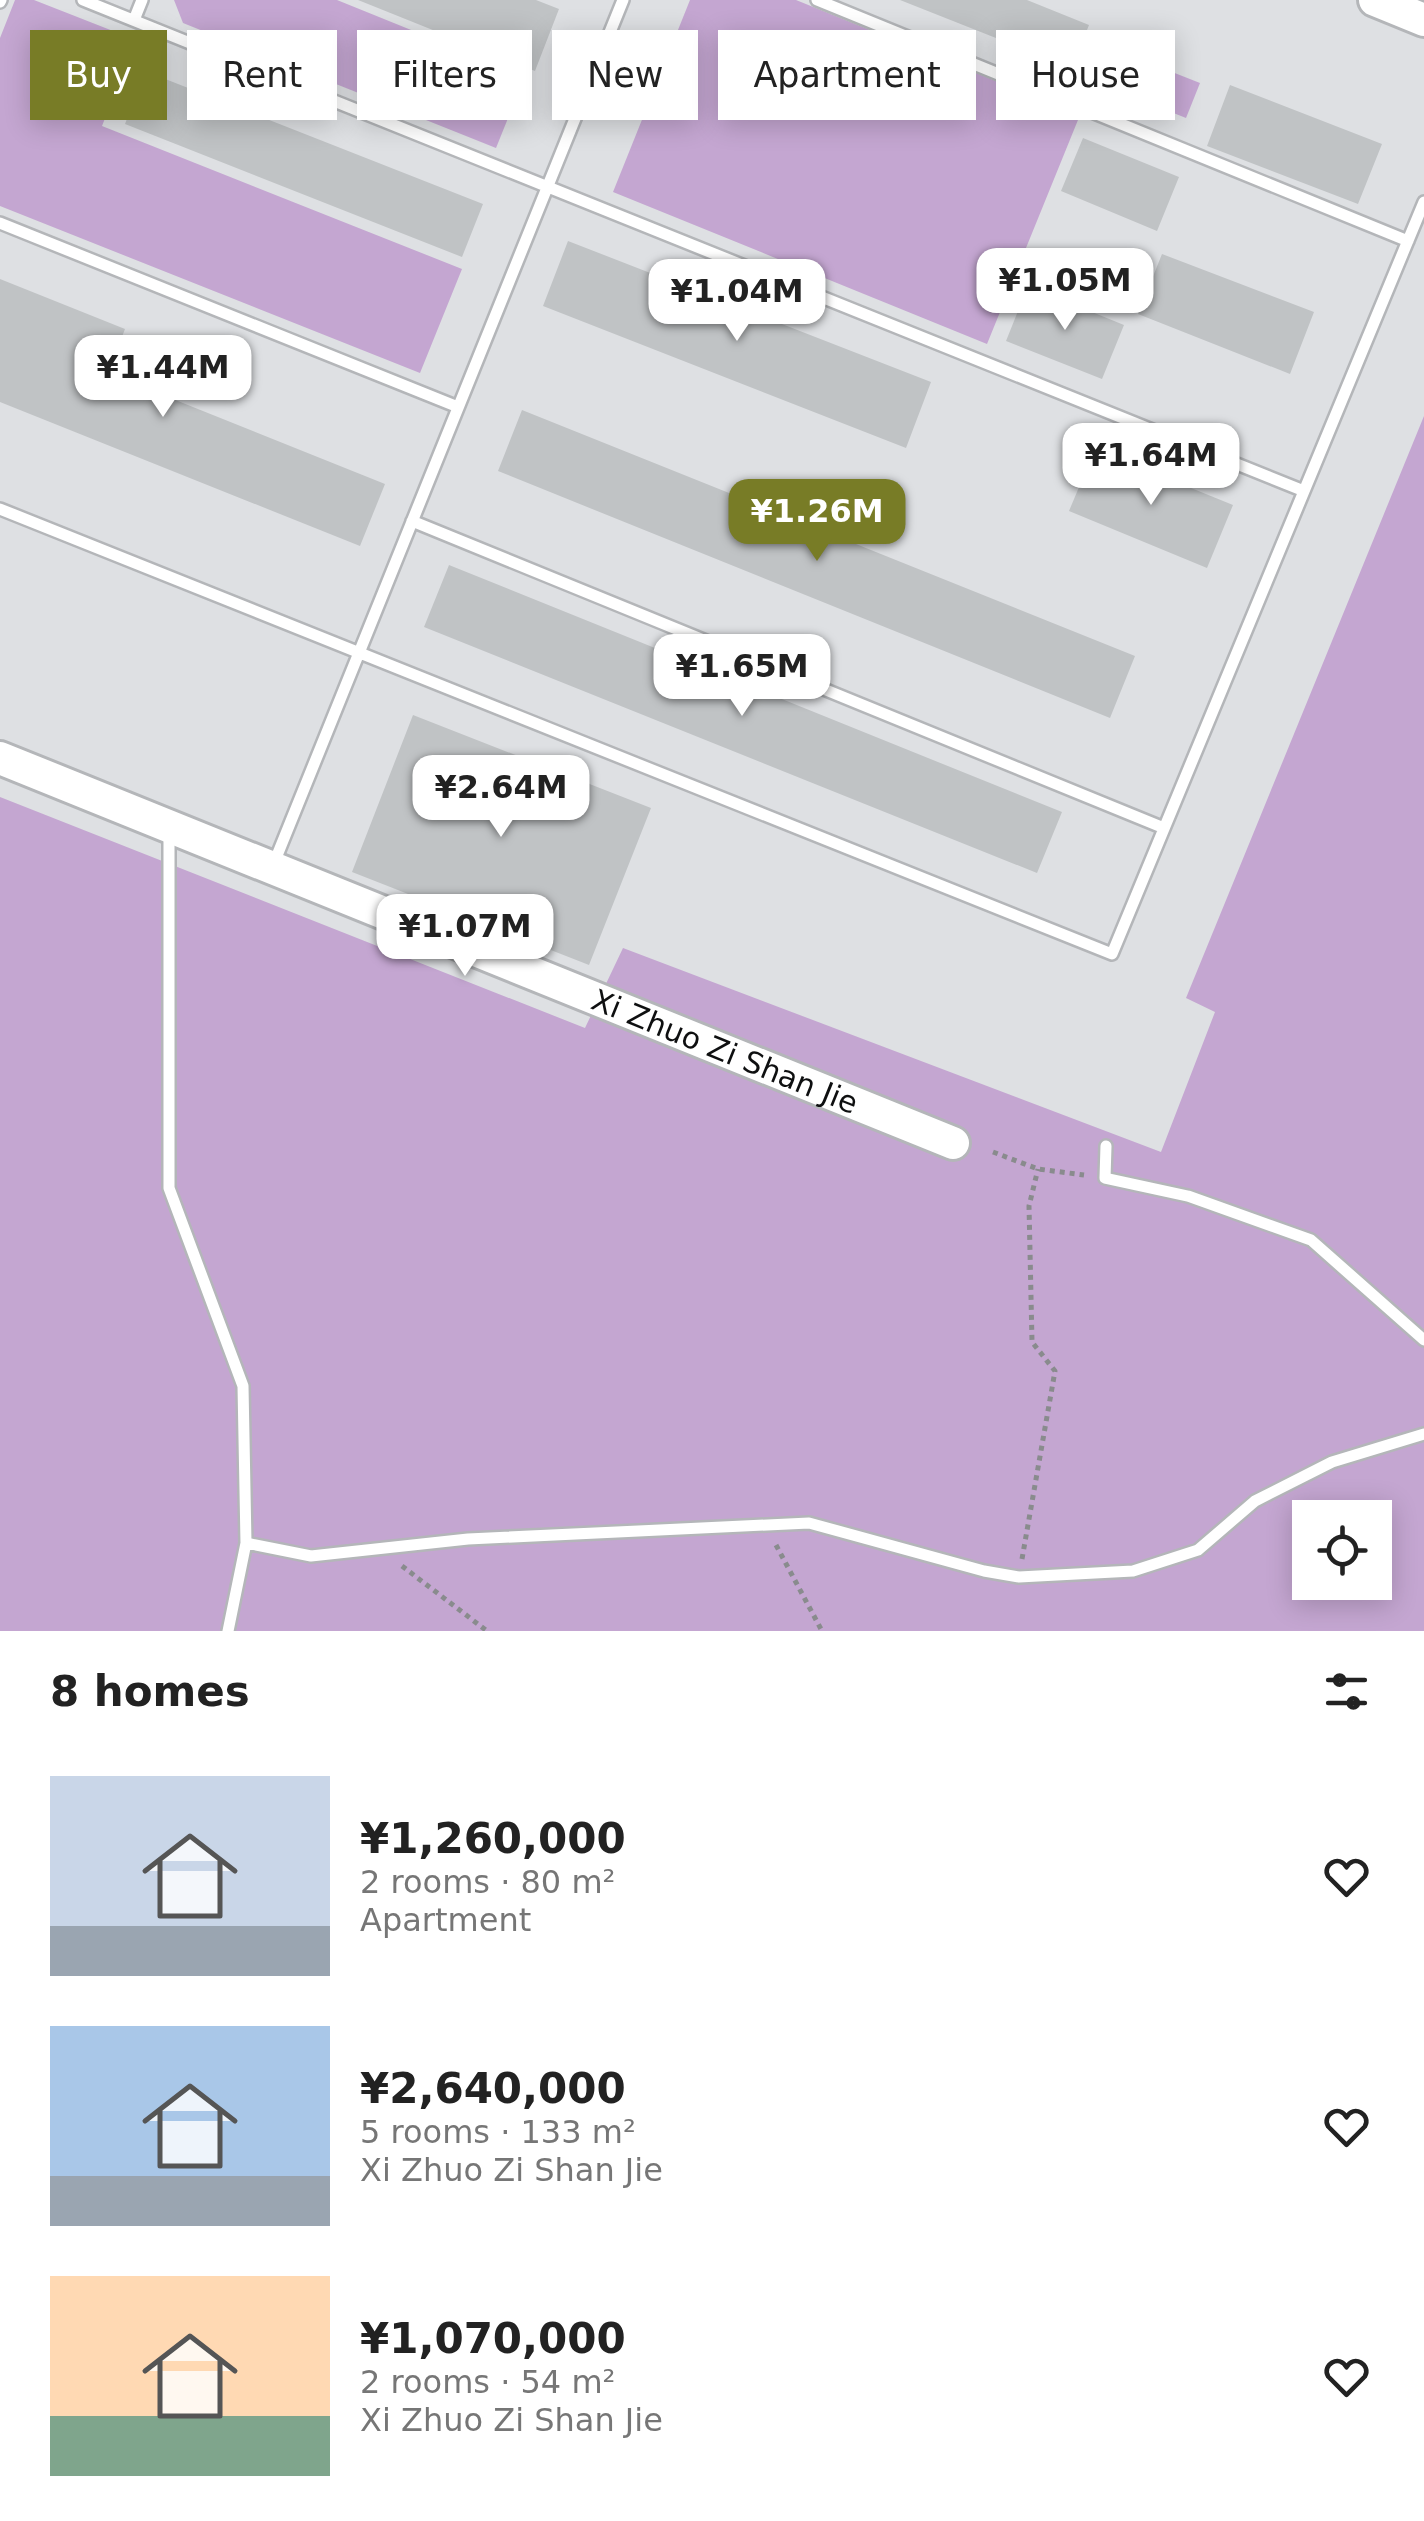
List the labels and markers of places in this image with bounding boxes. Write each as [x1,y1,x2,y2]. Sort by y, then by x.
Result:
pin: ¥1.05M [984,248,1146,333]
pin: ¥1.04M [656,259,818,344]
pin: ¥1.44M [82,335,244,420]
pin: ¥1.64M [1070,423,1232,508]
pin: ¥1.26M [736,479,898,564]
pin: ¥1.65M [661,634,823,719]
pin: ¥2.64M [420,755,582,840]
pin: ¥1.07M [384,894,546,979]

